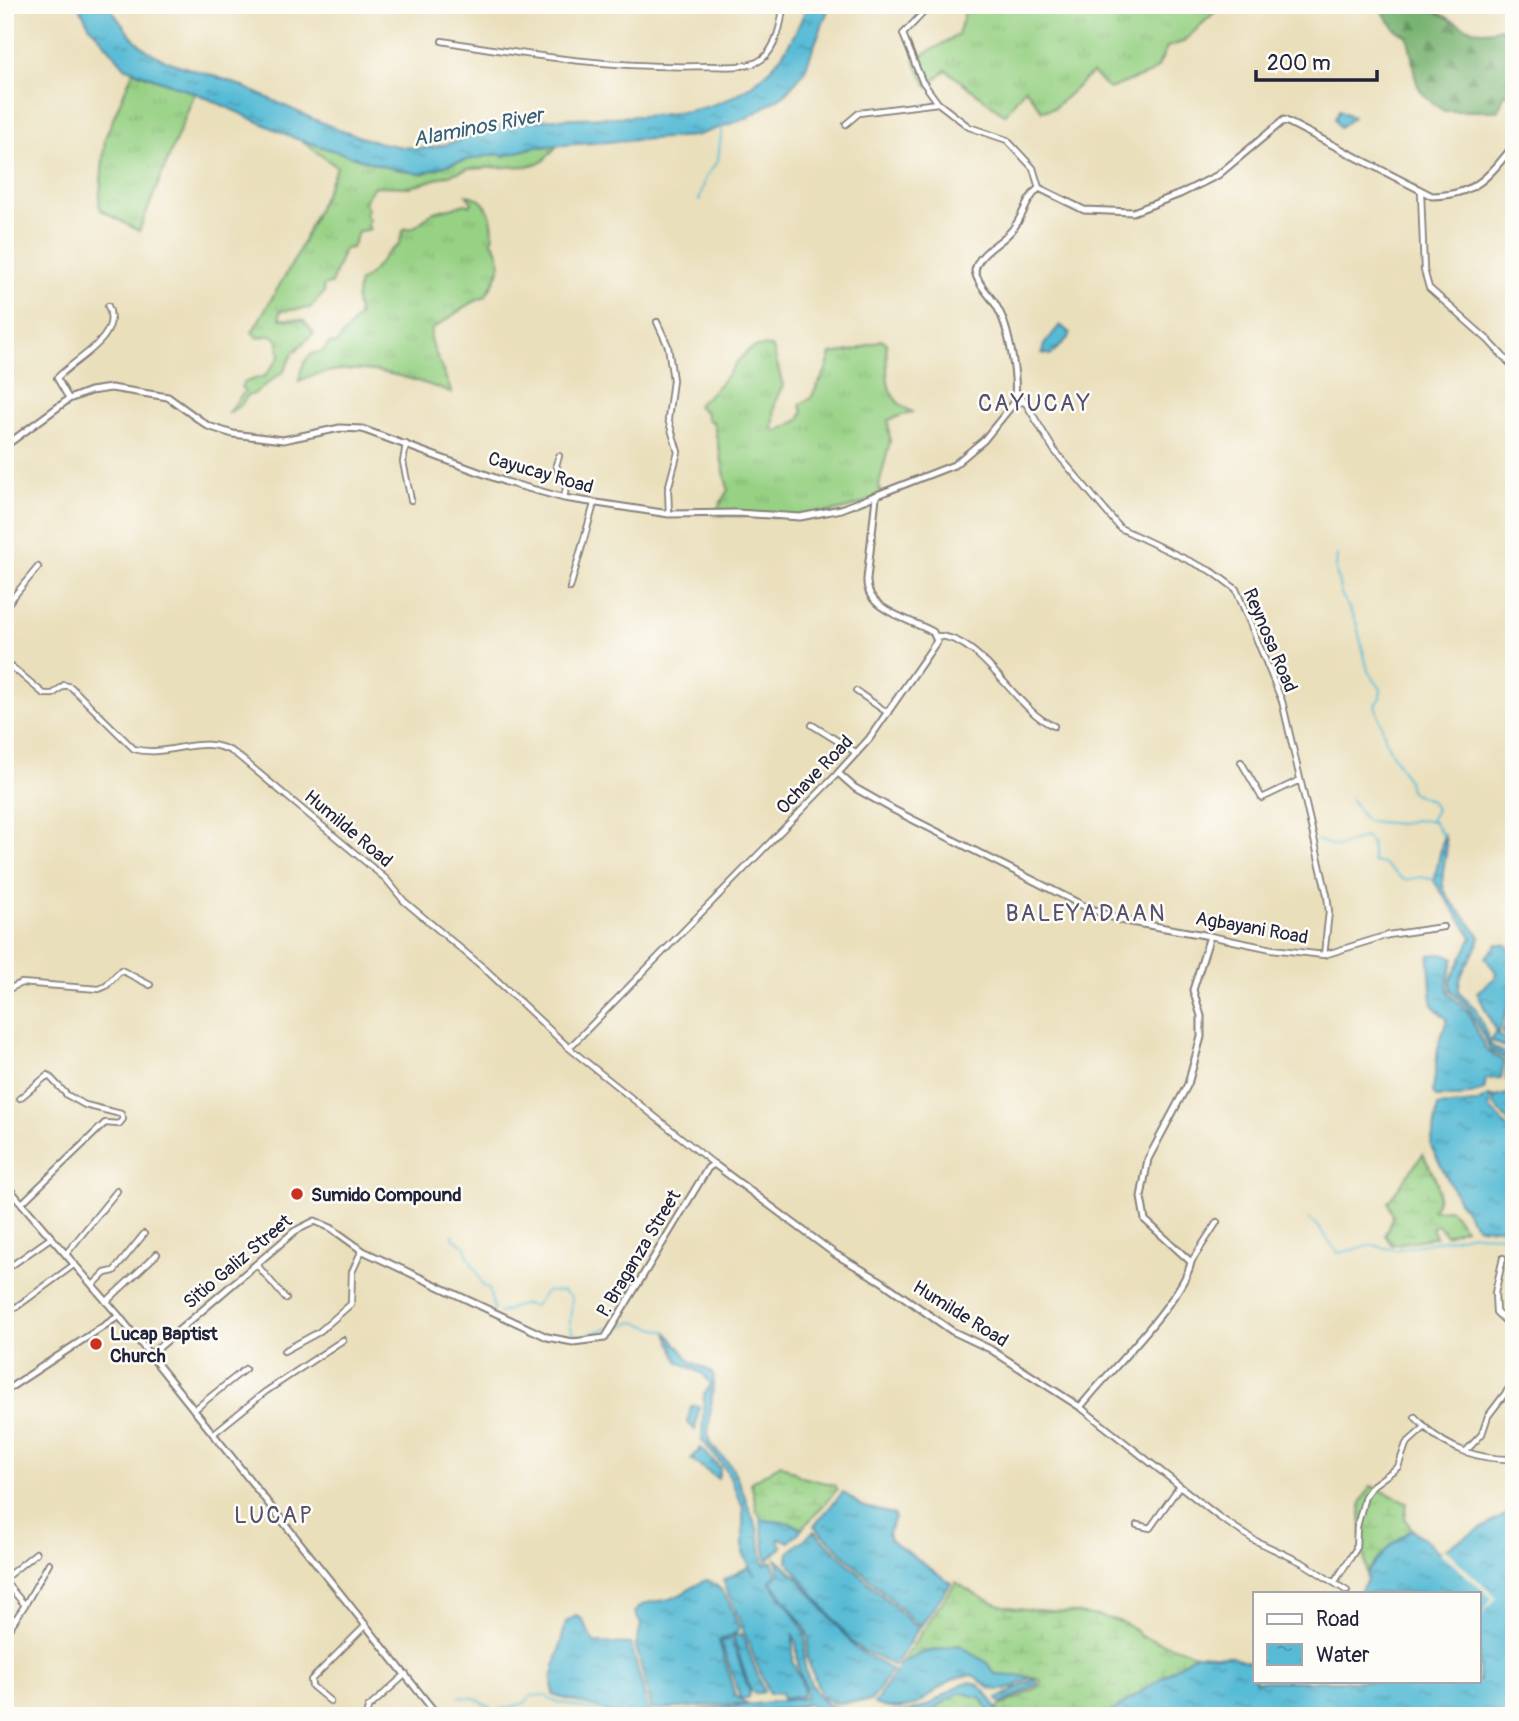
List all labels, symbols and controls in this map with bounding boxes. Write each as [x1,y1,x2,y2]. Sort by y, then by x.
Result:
scale bar [1256,38,1377,82]
text: 200 m [1267,50,1331,77]
water label: Alaminos River [411,101,548,153]
district label: CAYUCAY [978,389,1092,418]
street label: Cayucay Road [485,446,596,499]
street label: Reynosa Road [1237,585,1303,696]
street label: Ochave Road [771,730,858,819]
street label: Humilde Road [299,785,397,873]
district label: BALEYADAAN [1006,899,1167,928]
street label: Agbayani Road [1194,906,1310,950]
place label: Sumido Compound [311,1183,462,1207]
street label: P. Braganza Street [591,1185,687,1322]
marker: Sumido Compound [289,1186,305,1202]
street label: Sitio Galiz Street [178,1209,297,1314]
street label: Humilde Road [908,1275,1013,1353]
place label: Lucap Baptist Church [110,1322,219,1368]
marker: Lucap Baptist Church [88,1336,104,1352]
district label: LUCAP [234,1501,314,1530]
legend [1253,1592,1480,1682]
text: Road [1316,1606,1360,1633]
text: Water [1316,1642,1370,1669]

